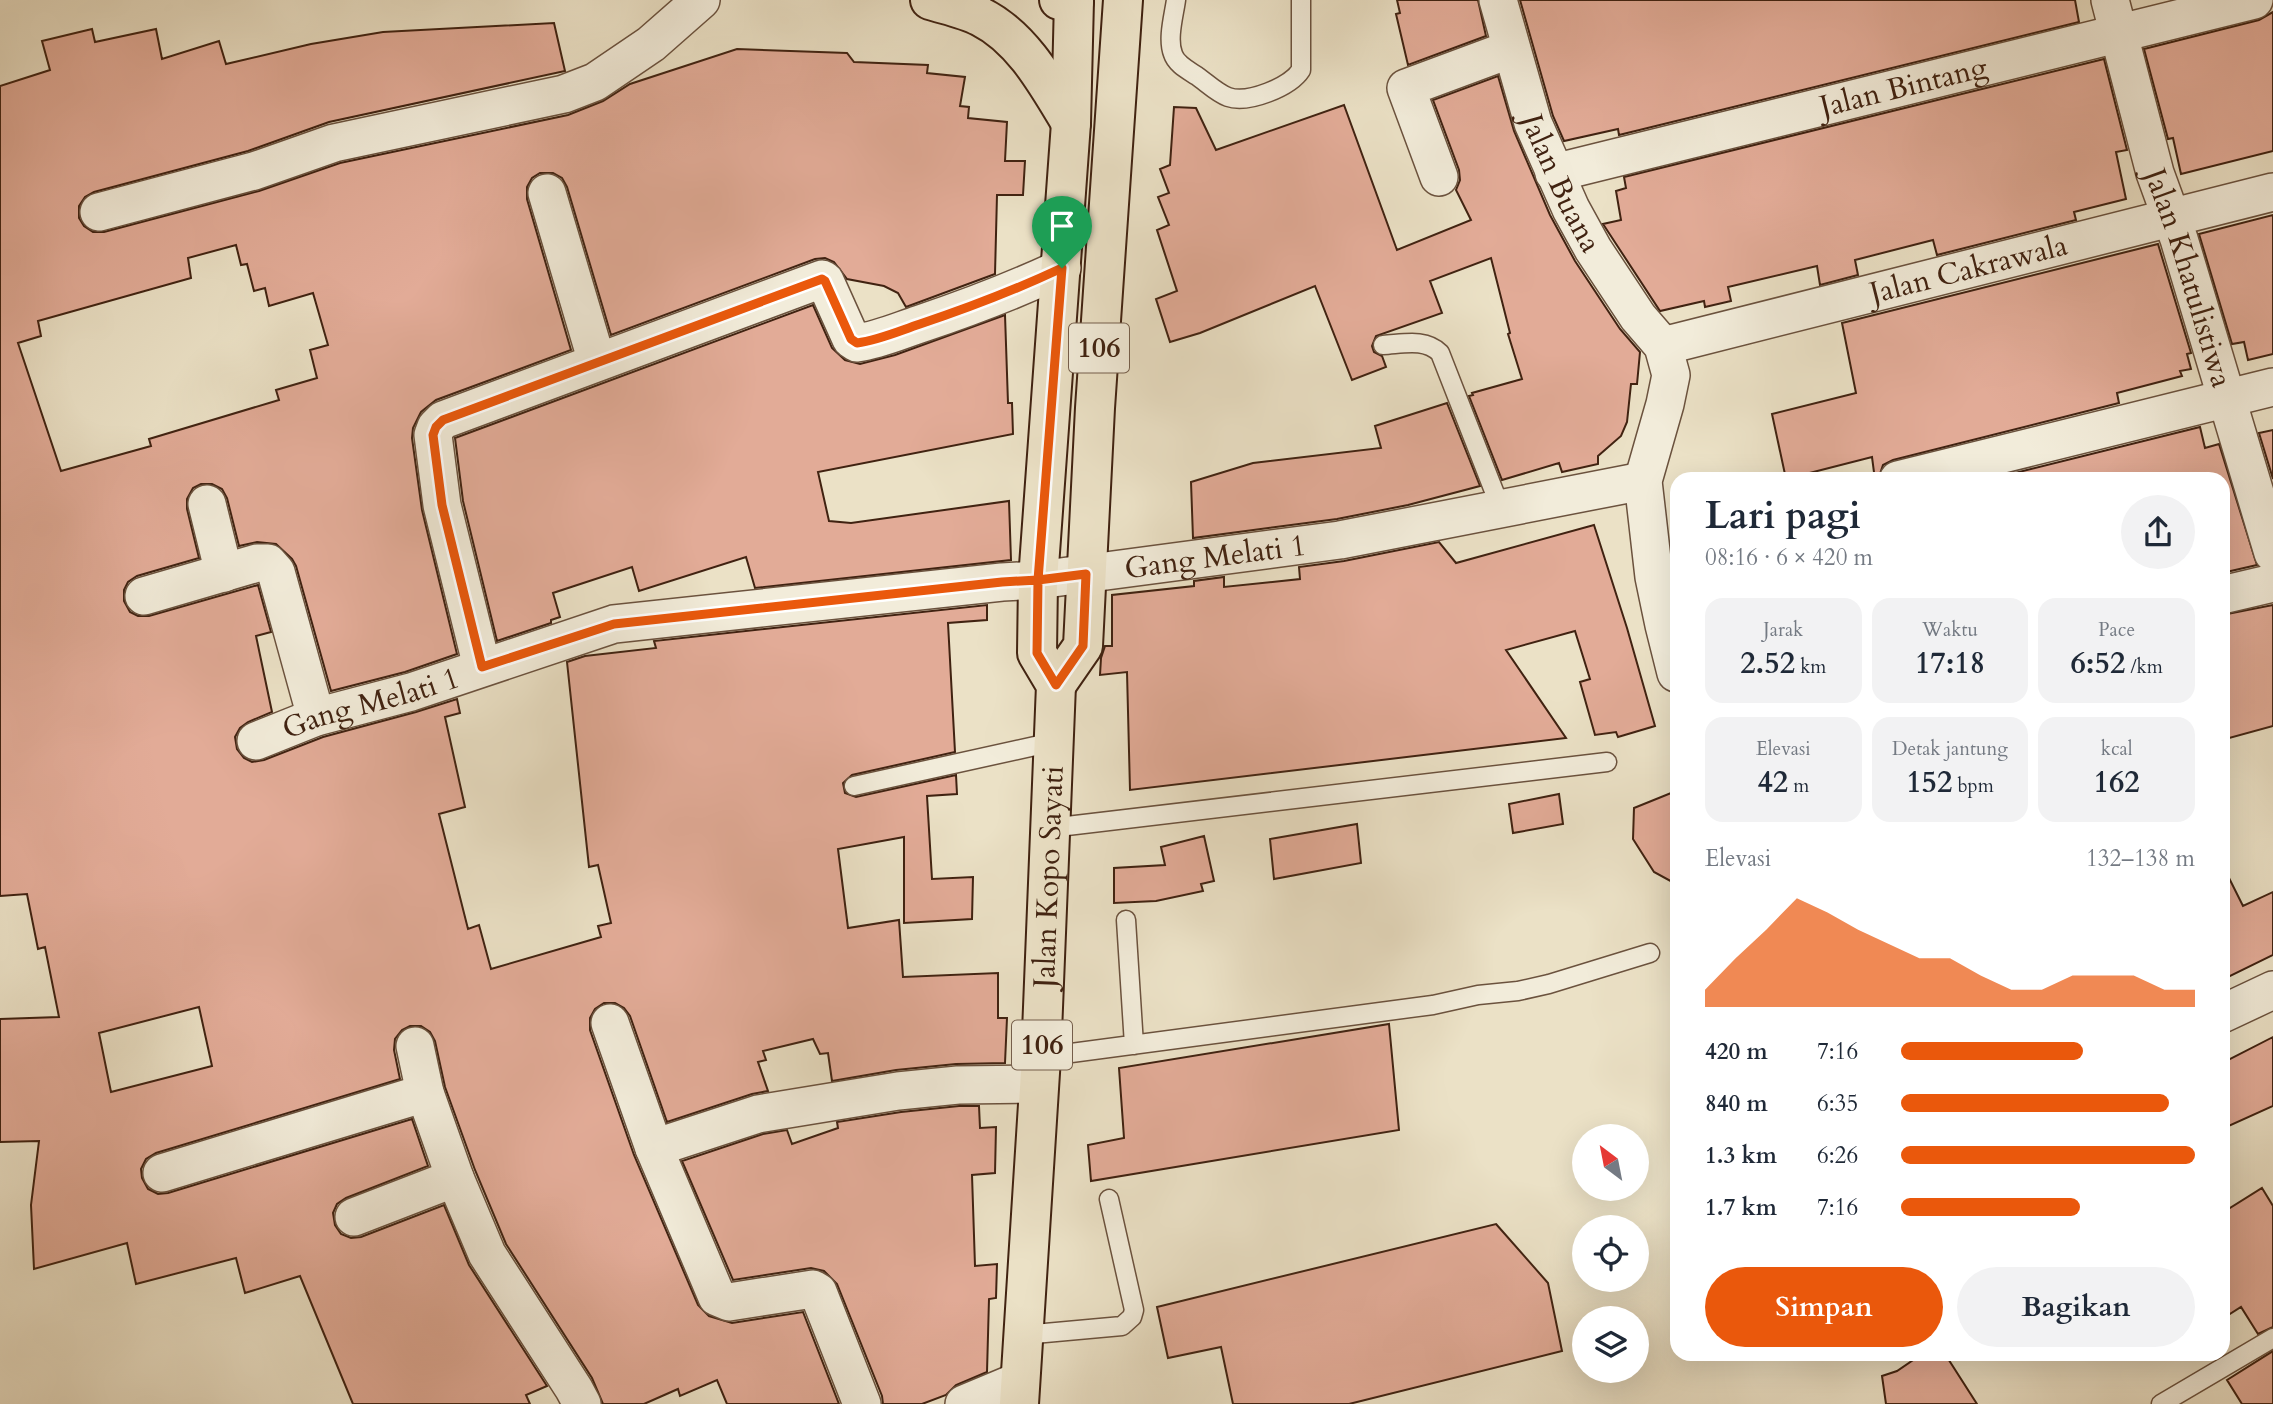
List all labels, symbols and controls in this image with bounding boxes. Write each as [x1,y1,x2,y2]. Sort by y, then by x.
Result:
street label: Jalan Bintang [1812,46,1992,128]
street label: Jalan Buana [1510,106,1611,260]
street label: Jalan Khatulistiwa [2133,159,2243,392]
pin [1032,196,1092,268]
icon: arrive [1043,207,1081,245]
street label: Jalan Cakrawala [1861,224,2072,315]
road number: 106 [1069,324,1129,372]
text: Lari pagi [1705,490,1861,542]
button: share [2121,495,2195,569]
street label: Gang Melati 1 [1122,524,1308,589]
text: 08:16 · 6 × 420 m [1705,542,1873,573]
text: Jarak [1763,617,1803,643]
text: Waktu [1922,617,1978,643]
text: Pace [2098,617,2135,643]
text: 2.52 [1740,643,1795,684]
text: 17:18 [1915,643,1985,684]
text: 6:52 [2071,643,2125,684]
text: km [1795,654,1826,680]
text: /km [2125,654,2163,680]
street label: Gang Melati 1 [276,657,464,749]
text: Elevasi [1756,736,1811,762]
text: Detak jantung [1892,736,2008,762]
text: kcal [2101,736,2133,762]
text: 42 [1757,762,1788,803]
text: 152 [1906,762,1952,803]
text: 162 [2094,762,2140,803]
street label: Jalan Kopo Sayati [1023,765,1073,993]
text: m [1788,773,1809,799]
text: bpm [1952,773,1994,799]
text: Elevasi [1705,843,1771,874]
text: 132–138 m [2086,843,2195,874]
road number: 106 [1012,1020,1072,1070]
text: 420 m [1705,1036,1768,1067]
text: 7:16 [1817,1036,1858,1067]
text: 840 m [1705,1088,1768,1119]
text: 6:35 [1817,1088,1858,1119]
north arrow [1572,1124,1648,1200]
map controls [1572,1124,1649,1383]
text: 1.3 km [1705,1140,1777,1171]
text: 6:26 [1817,1140,1858,1171]
text: 1.7 km [1705,1192,1777,1223]
text: 7:16 [1817,1192,1858,1223]
button: locate [1572,1215,1649,1292]
button: Simpan [1705,1267,1943,1347]
button: Bagikan [1957,1267,2195,1347]
button: layers [1572,1306,1649,1383]

